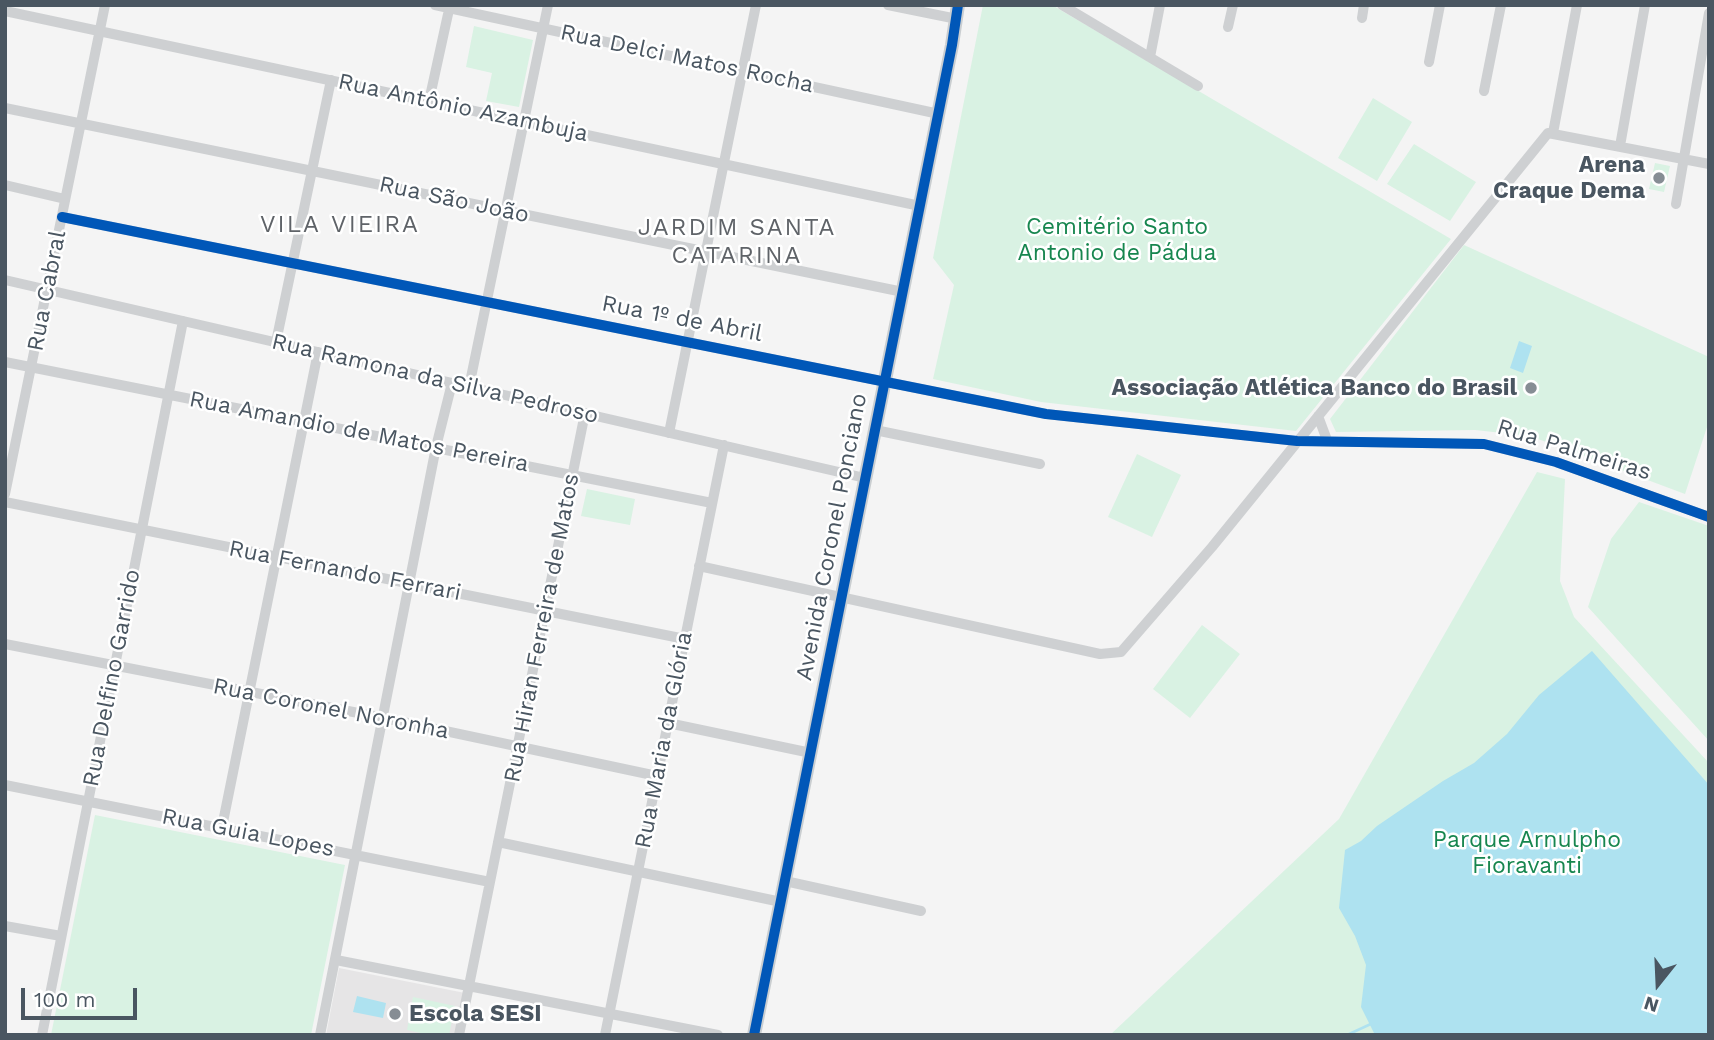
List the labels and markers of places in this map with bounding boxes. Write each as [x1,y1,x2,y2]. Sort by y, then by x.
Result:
place label: Arena Craque Dema [1493,151,1645,205]
marker: Arena Craque Dema [1651,170,1667,186]
place label: Associação Atlética Banco do Brasil [1111,374,1517,402]
marker: Associação Atlética Banco do Brasil [1523,380,1539,396]
place label: Escola SESI [409,1000,542,1028]
marker: Escola SESI [387,1006,403,1022]

